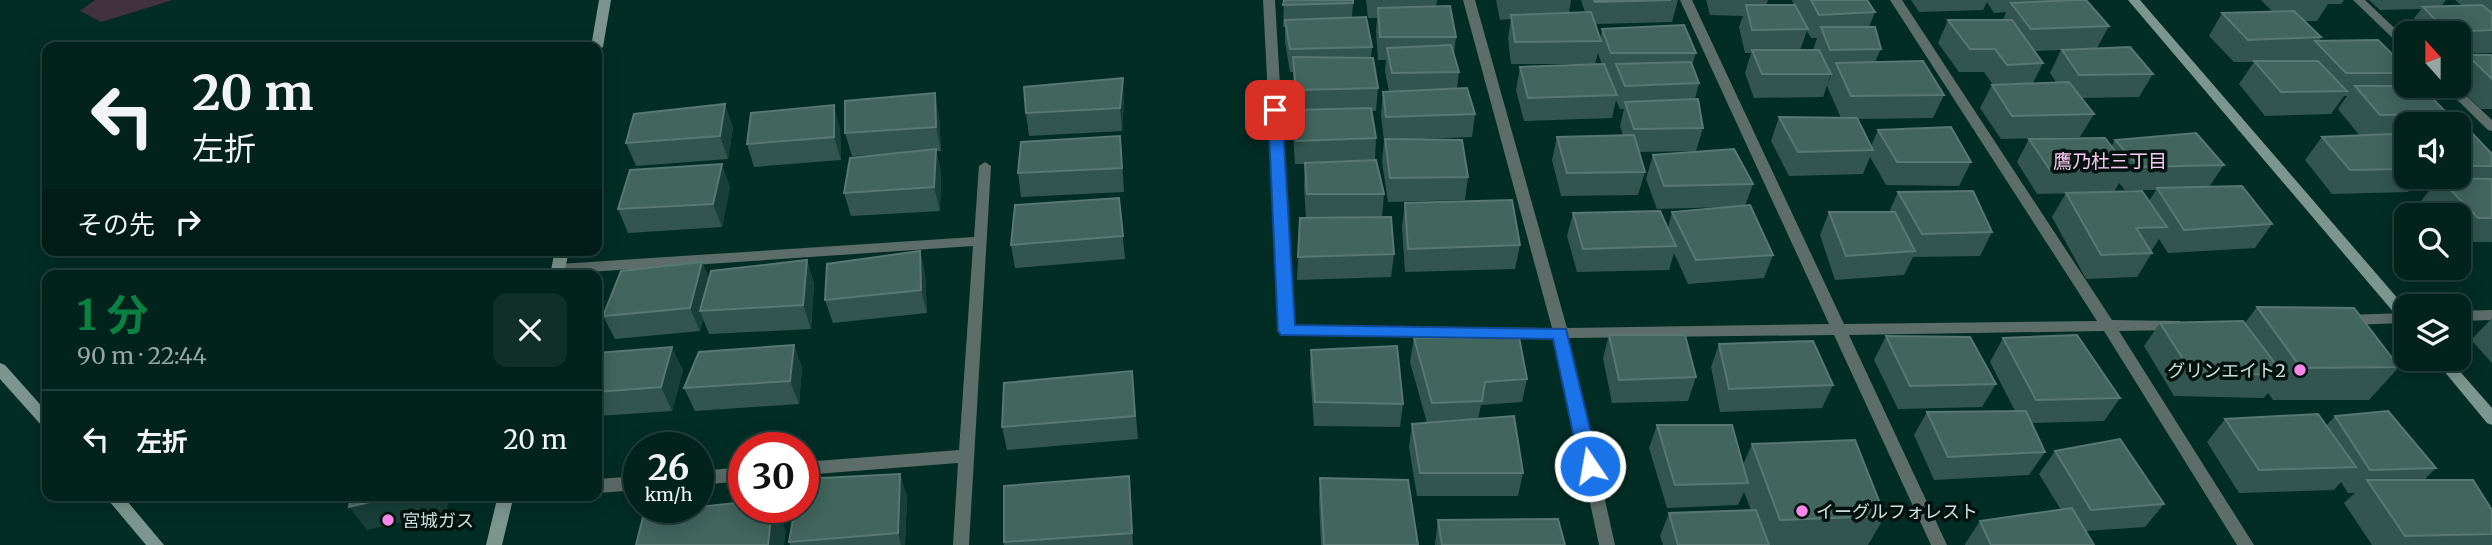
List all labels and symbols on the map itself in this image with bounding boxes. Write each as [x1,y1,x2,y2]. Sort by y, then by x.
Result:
north arrow [2394,21,2471,98]
pin [1245,80,1305,140]
district label: 鷹乃杜三丁目 [2053,149,2167,173]
place label: グリンエイト2 [2167,359,2286,382]
marker: グリンエイト2 [2292,362,2308,378]
position arrow [1553,429,1627,503]
speed limit sign: 30 [728,432,819,523]
place label: イーグルフォレスト [1816,500,1978,523]
marker: イーグルフォレスト [1794,503,1810,519]
place label: 宮城ガス [402,509,474,532]
marker: 宮城ガス [380,512,396,528]

